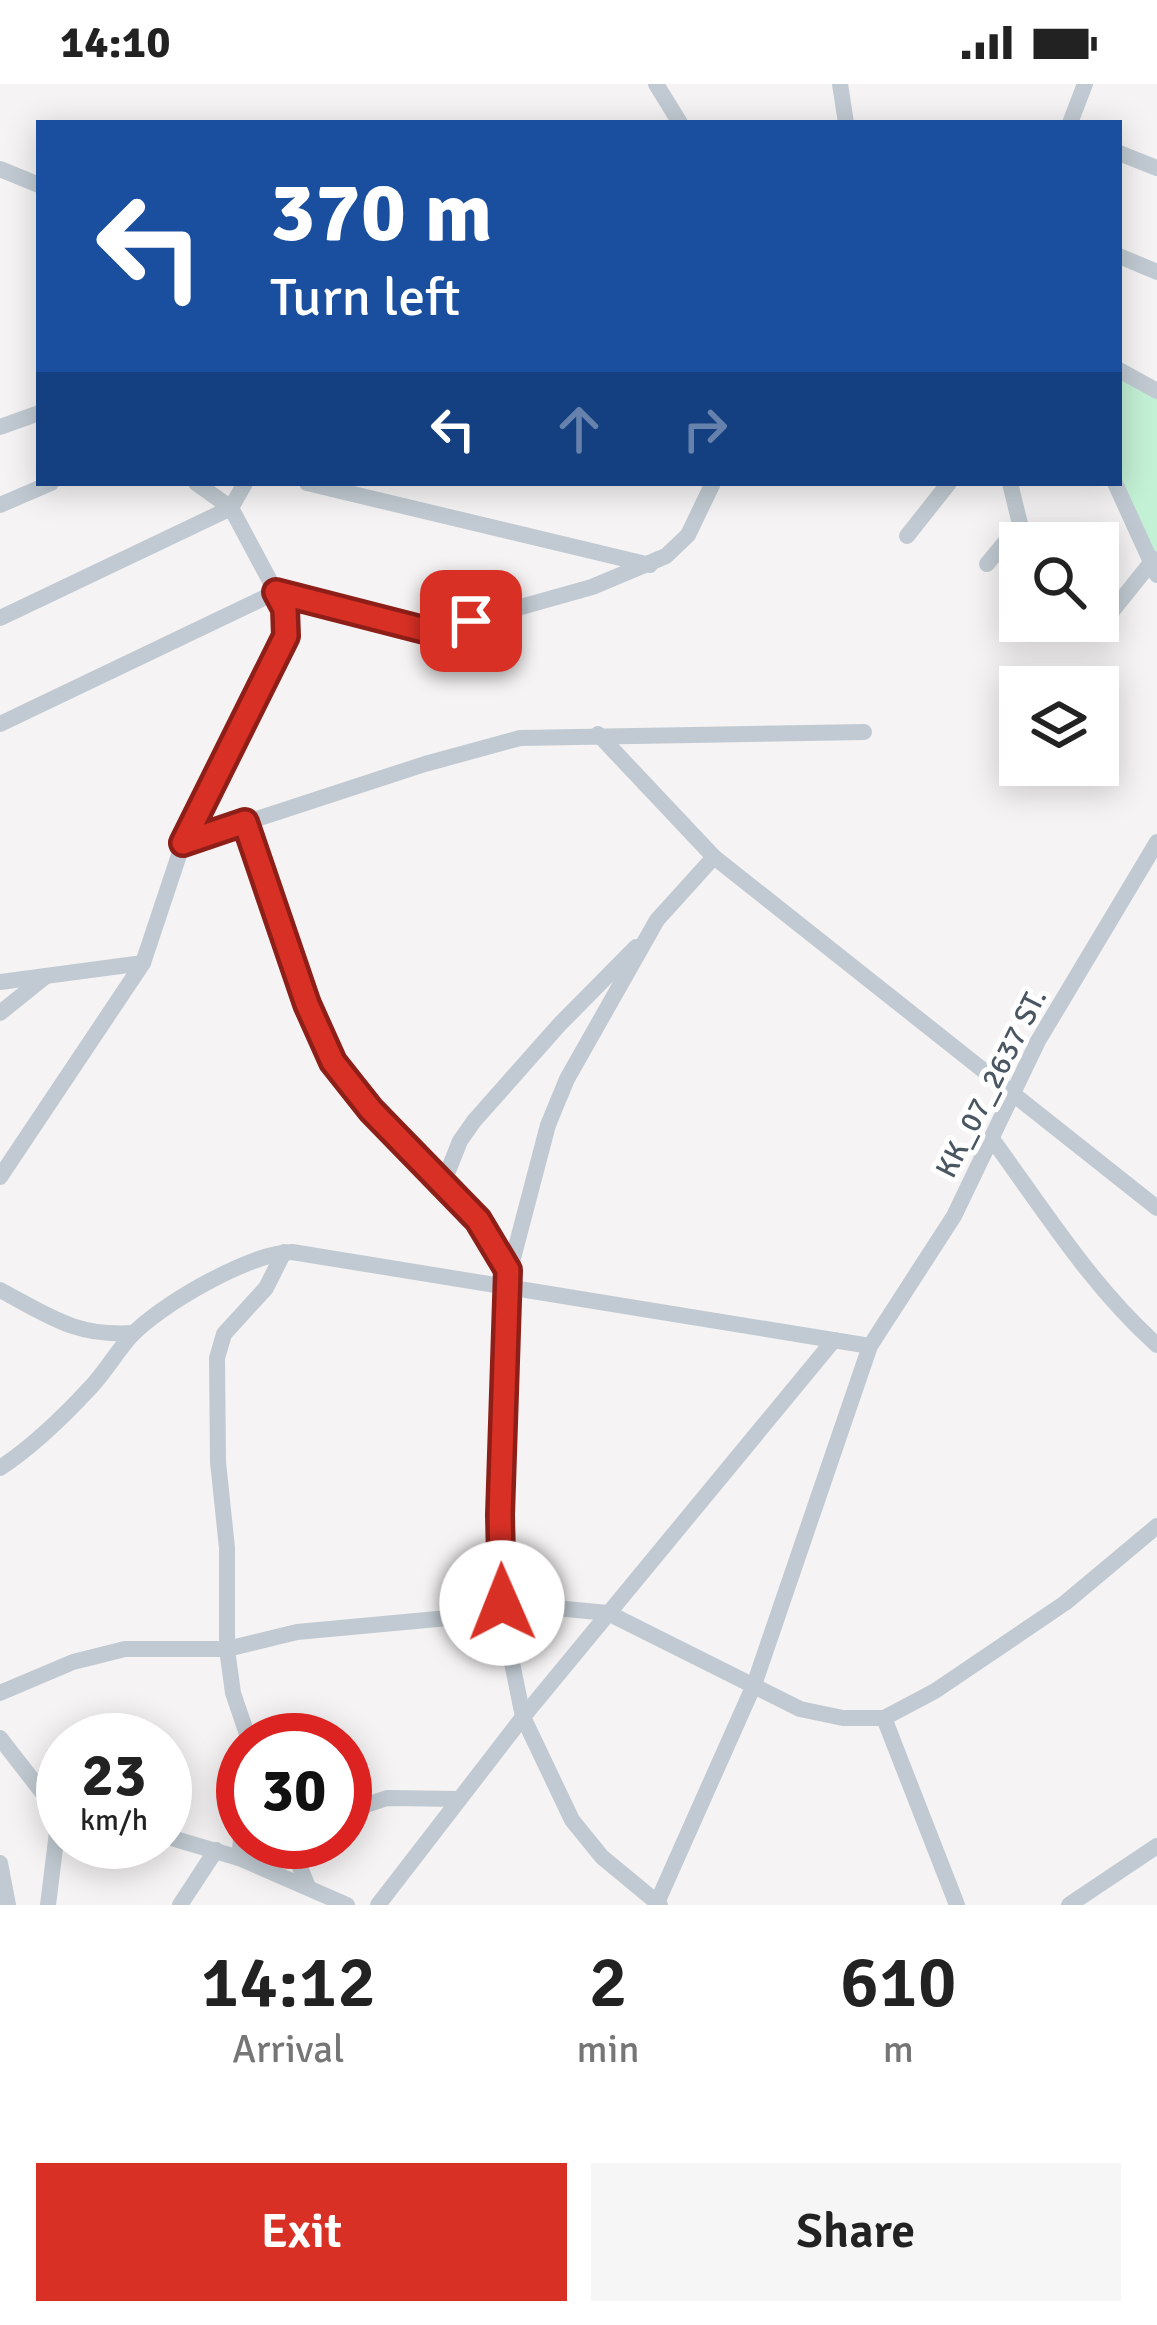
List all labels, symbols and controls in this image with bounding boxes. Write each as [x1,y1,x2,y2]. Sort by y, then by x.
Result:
text: 14:10 [60,15,170,70]
text: 370 m [270,161,492,265]
icon: left [72,168,228,324]
text: Turn left [270,264,460,331]
icon: left [420,396,486,462]
icon: ahead [546,396,612,462]
icon: right [672,396,738,462]
map controls [999,522,1119,786]
button: search [999,522,1119,642]
pin [420,570,522,672]
icon: arrive [438,588,504,654]
button: layers [999,666,1119,786]
street label: KK_07_2637 ST. [928,982,1055,1184]
position arrow [439,1540,565,1666]
speed limit sign: 30 [216,1713,372,1869]
text: 23 [82,1739,146,1813]
text: km/h [80,1802,148,1839]
text: 14:12 [200,1938,376,2027]
text: 2 [589,1938,628,2027]
text: 610 [840,1938,957,2027]
text: Arrival [232,2025,344,2073]
text: min [577,2025,640,2073]
text: m [883,2025,914,2073]
button: Exit [36,2163,567,2301]
button: Share [591,2163,1121,2301]

